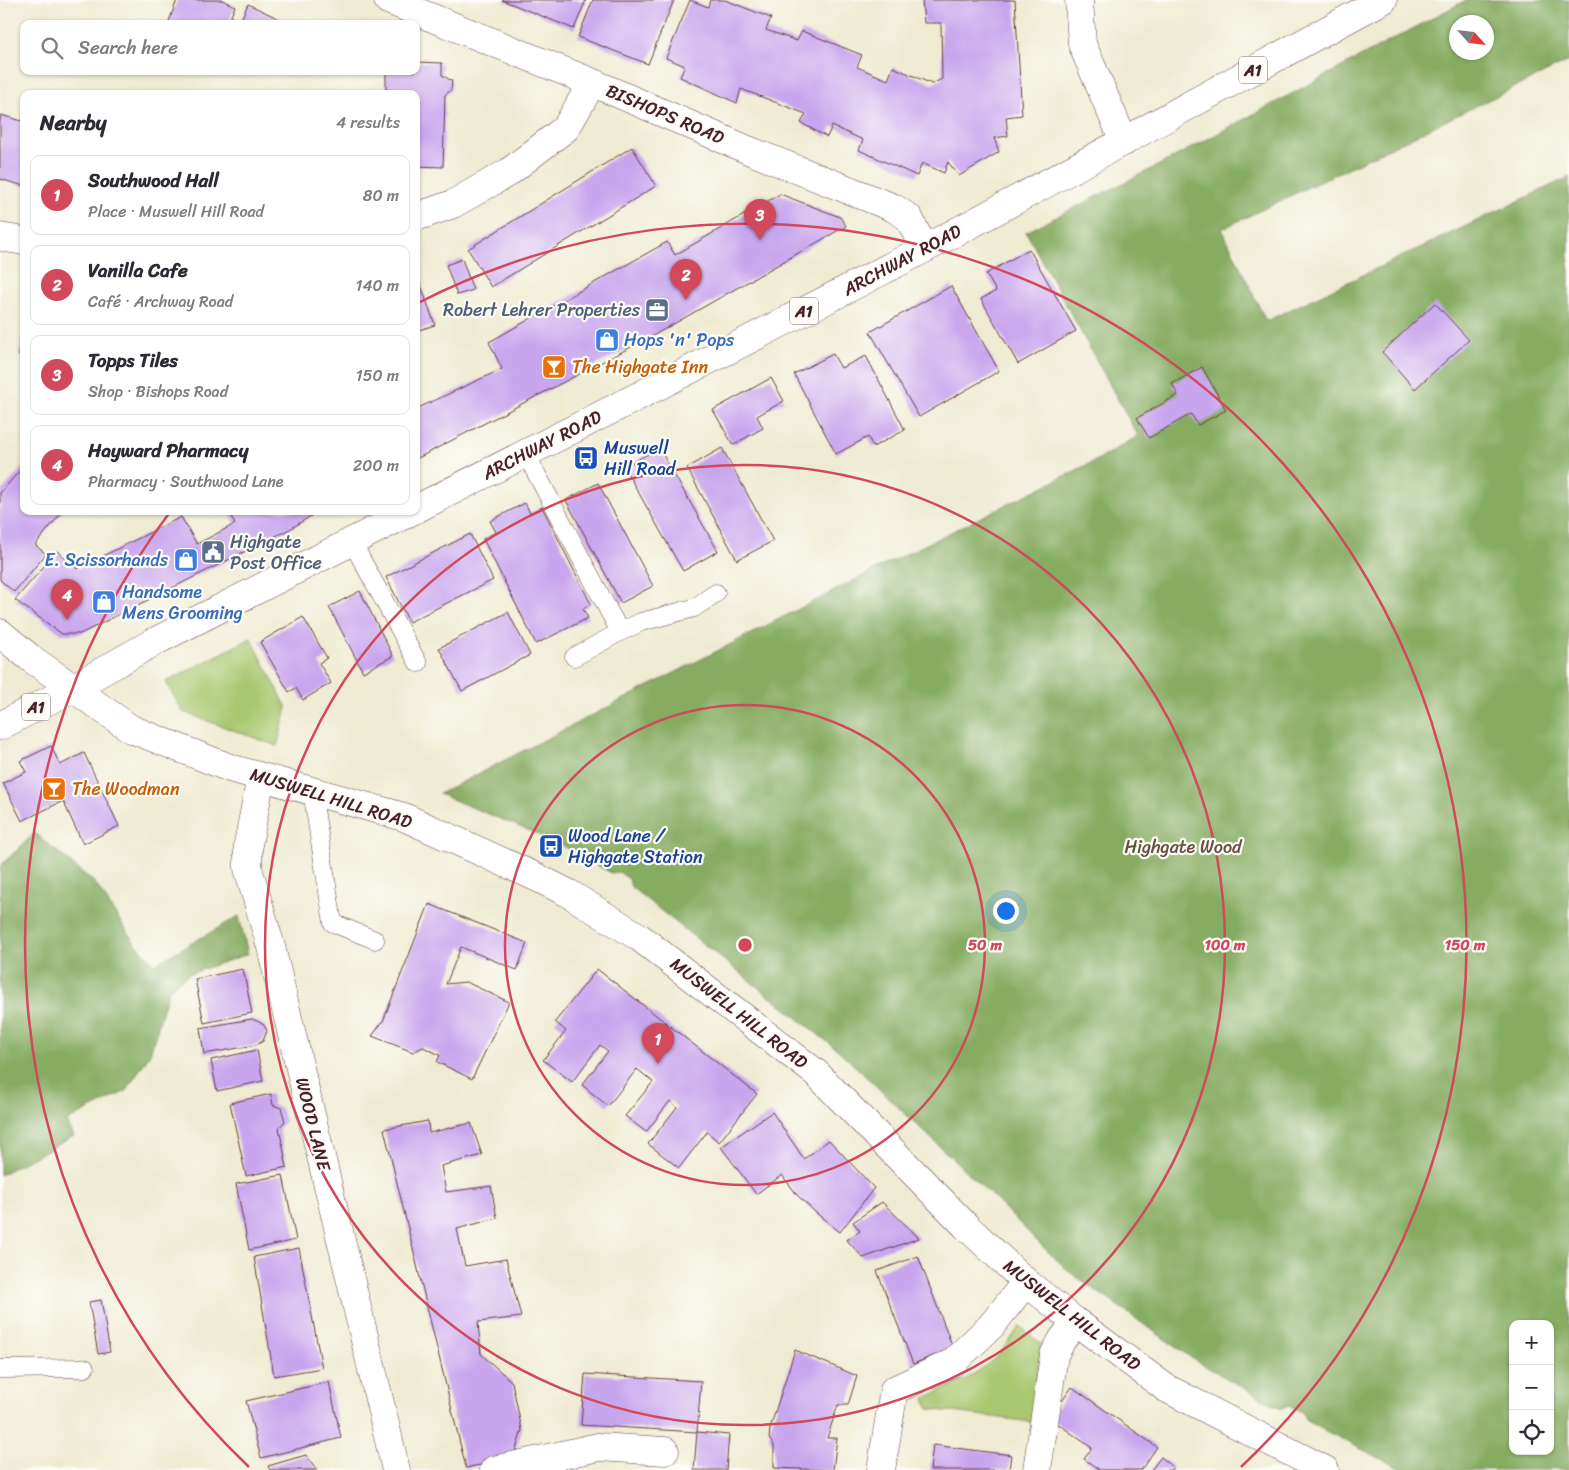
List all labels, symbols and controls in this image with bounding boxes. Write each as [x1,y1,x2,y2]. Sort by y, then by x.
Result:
north arrow [1449,15,1494,60]
search box [20,20,420,75]
text: Search here [78,31,178,64]
icon: search [38,34,66,62]
road number: A1 [1239,56,1267,84]
street label: BISHOPS ROAD [601,75,729,153]
text: Nearby [40,104,106,142]
text: 4 results [336,108,400,137]
text: Southwood Hall [88,164,219,197]
text: 1 [54,181,60,210]
text: 80 m [363,181,399,210]
text: Place · Muswell Hill Road [88,197,264,226]
pin: 3 [744,199,776,240]
street label: ARCHWAY ROAD [836,215,967,305]
text: Vanilla Cafe [88,254,188,287]
pin: 2 [670,259,702,300]
text: 2 [52,271,62,300]
text: 140 m [356,271,399,300]
text: Café · Archway Road [88,287,233,316]
place label: Robert Lehrer Properties [443,294,641,326]
office icon: Robert Lehrer Properties [644,297,670,323]
road number: A1 [790,298,818,324]
place label: Hops 'n' Pops [624,324,735,356]
shop icon: Hops 'n' Pops [594,327,620,353]
text: Topps Tiles [88,344,178,377]
place label: The Highgate Inn [572,351,708,383]
bar icon: The Highgate Inn [541,354,567,380]
text: 3 [53,361,61,390]
text: 150 m [356,361,399,390]
text: Shop · Bishops Road [88,377,228,406]
street label: ARCHWAY ROAD [476,401,608,489]
place label: Muswell Hill Road [604,432,677,485]
text: Hayward Pharmacy [88,434,248,467]
bus stop icon: Muswell Hill Road [573,445,599,471]
text: 4 [52,451,62,480]
text: 200 m [353,451,399,480]
text: Pharmacy · Southwood Lane [88,467,284,496]
place label: Highgate Post Office [230,526,322,579]
public building icon: Highgate Post Office [200,539,226,565]
place label: E. Scissorhands [44,544,169,576]
shop icon: E. Scissorhands [173,547,199,573]
place label: Handsome Mens Grooming [122,576,243,629]
pin: 4 [51,579,83,620]
shop icon: Handsome Mens Grooming [91,589,117,615]
road number: A1 [22,694,50,720]
street label: MUSWELL HILL ROAD [246,758,416,838]
place label: The Woodman [72,773,180,805]
bar icon: The Woodman [41,776,67,802]
place label: Wood Lane / Highgate Station [568,820,703,873]
park label: Highgate Wood [1124,831,1243,863]
bus stop icon: Wood Lane / Highgate Station [538,833,564,859]
your location [993,898,1019,924]
text: 50 m [968,932,1003,958]
text: 100 m [1205,932,1246,958]
text: 150 m [1445,932,1486,958]
centre of rings [736,936,754,954]
street label: MUSWELL HILL ROAD [663,949,815,1077]
pin: 1 [642,1023,674,1064]
street label: WOOD LANE [286,1074,340,1175]
street label: MUSWELL HILL ROAD [996,1251,1148,1379]
map controls [1509,1320,1554,1455]
button: + [1509,1320,1554,1365]
button: − [1509,1365,1554,1410]
button: locate [1509,1410,1554,1455]

